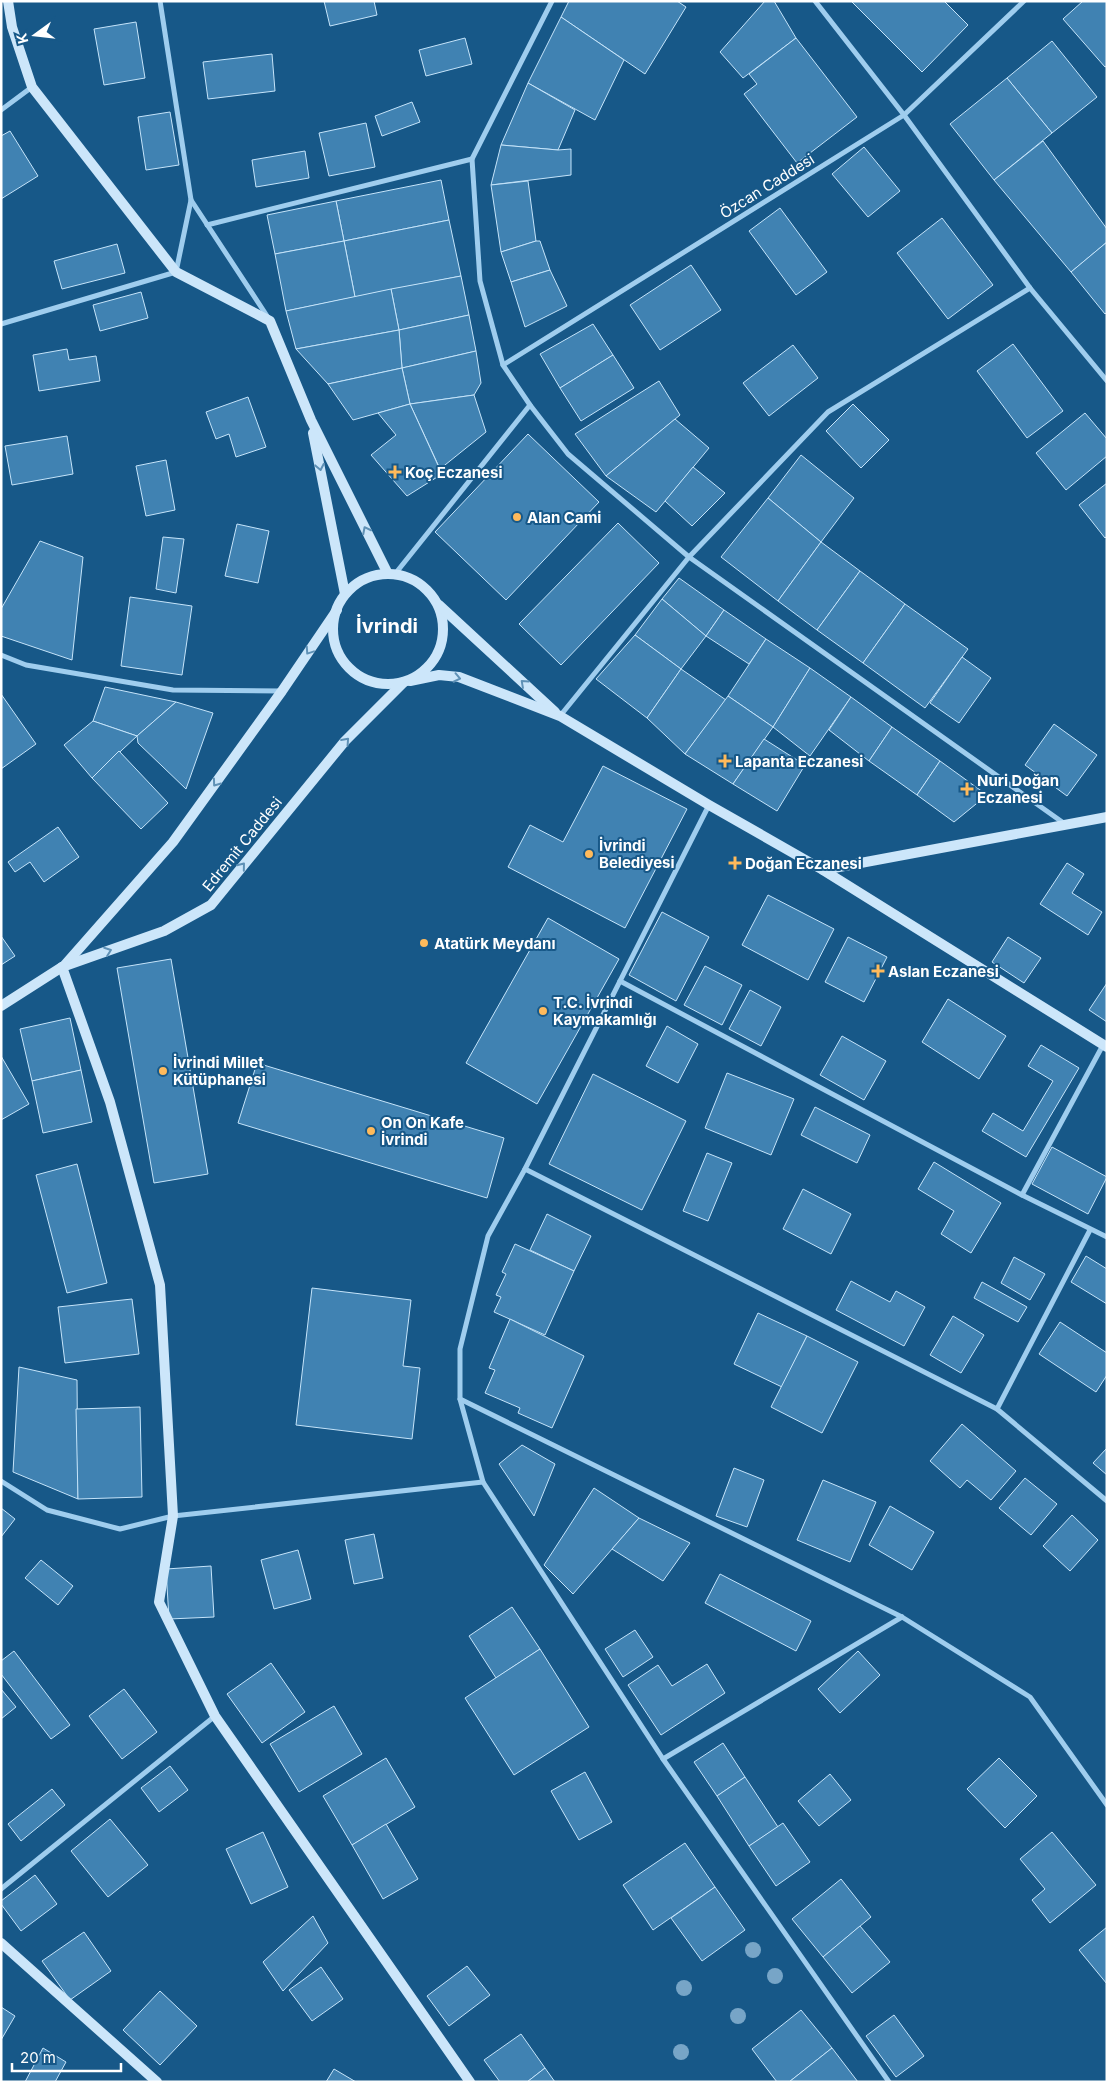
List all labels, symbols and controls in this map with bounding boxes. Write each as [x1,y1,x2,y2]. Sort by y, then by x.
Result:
north arrow [10,10,60,60]
text: K [12,31,31,46]
street label: Özcan Caddesi [716,149,818,223]
one-way arrow [314,463,325,472]
place label: Koç Eczanesi [405,463,502,482]
marker: Koç Eczanesi [389,466,401,478]
place label: Alan Cami [527,508,601,527]
marker: Alan Cami [511,511,523,523]
one-way arrow [362,526,373,535]
district label: İvrindi [356,614,418,638]
one-way arrow [306,645,316,654]
one-way arrow [453,672,462,682]
one-way arrow [520,680,529,689]
one-way arrow [340,738,349,747]
place label: Lapanta Eczanesi [735,752,863,771]
marker: Lapanta Eczanesi [719,755,731,767]
place label: Nuri Doğan Eczanesi [977,771,1059,807]
one-way arrow [213,777,222,787]
marker: Nuri Doğan Eczanesi [961,783,973,795]
street label: Edremit Caddesi [198,793,286,895]
place label: İvrindi Belediyesi [599,836,675,872]
marker: İvrindi Belediyesi [583,848,595,860]
place label: Doğan Eczanesi [745,854,862,873]
marker: Doğan Eczanesi [729,857,741,869]
one-way arrow [237,863,246,872]
place label: Atatürk Meydanı [434,934,555,953]
marker: Atatürk Meydanı [418,937,430,949]
one-way arrow [103,947,112,957]
place label: Aslan Eczanesi [888,962,999,981]
marker: Aslan Eczanesi [872,965,884,977]
place label: T.C. İvrindi Kaymakamlığı [553,993,656,1029]
marker: T.C. İvrindi Kaymakamlığı [537,1005,549,1017]
place label: İvrindi Millet Kütüphanesi [173,1053,266,1089]
marker: İvrindi Millet Kütüphanesi [157,1065,169,1077]
place label: On On Kafe İvrindi [381,1113,464,1149]
marker: On On Kafe İvrindi [365,1125,377,1137]
scale bar [12,2040,121,2072]
text: 20 m [20,2048,56,2067]

